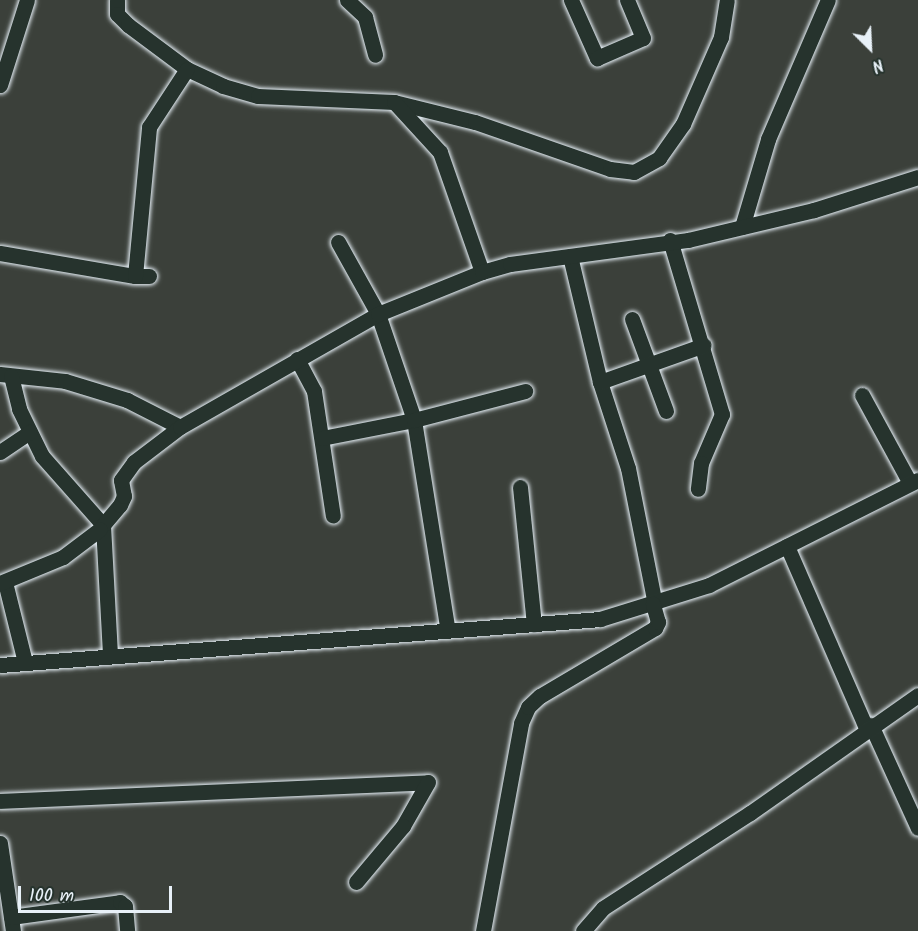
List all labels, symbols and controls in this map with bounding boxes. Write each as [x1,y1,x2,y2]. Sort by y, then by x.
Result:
north arrow [840,18,900,78]
text: N [868,51,887,78]
scale bar [21,874,176,912]
text: 100 m [29,882,74,911]

